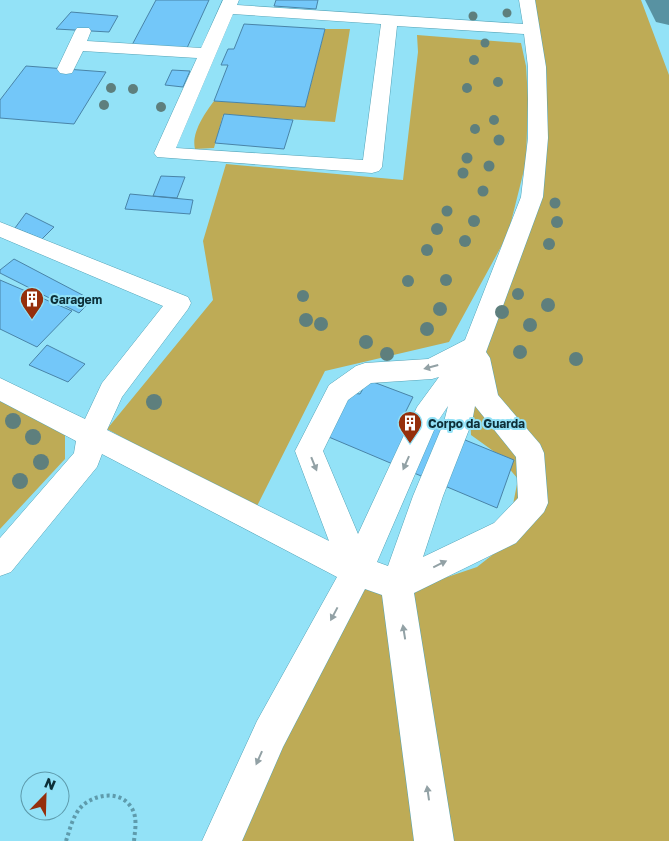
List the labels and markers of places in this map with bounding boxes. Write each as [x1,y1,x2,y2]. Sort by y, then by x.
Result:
building icon: Garagem [19,286,45,320]
place label: Garagem [50,292,102,307]
building icon: Corpo da Guarda [397,410,423,444]
place label: Corpo da Guarda [428,416,525,431]

